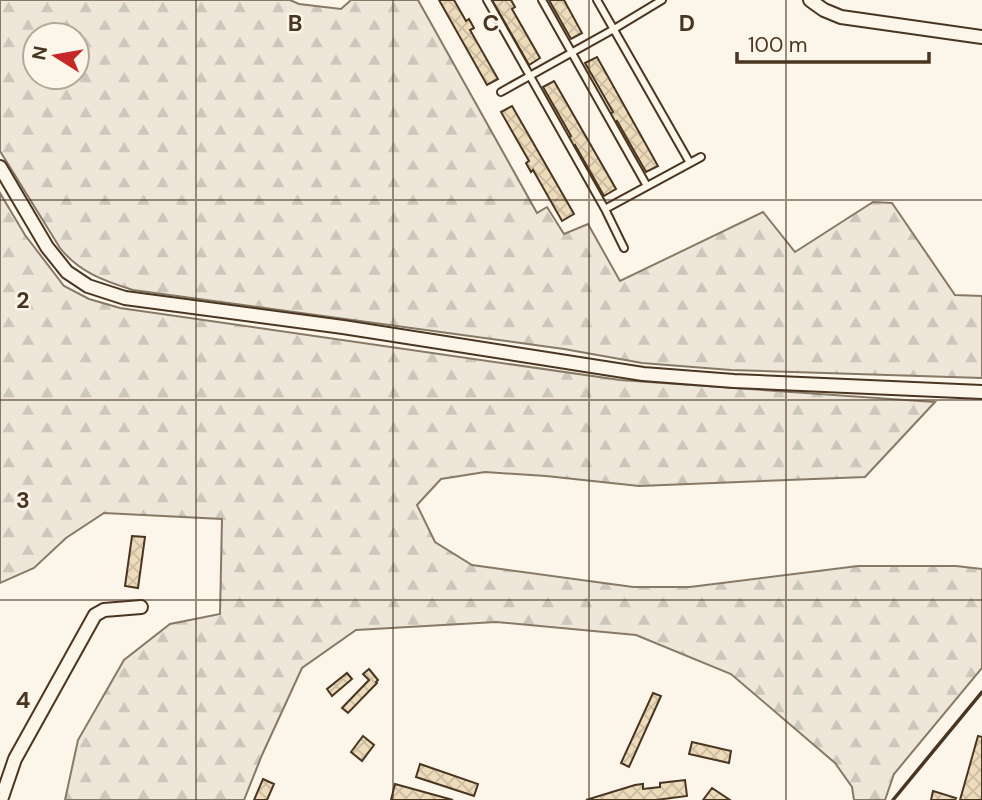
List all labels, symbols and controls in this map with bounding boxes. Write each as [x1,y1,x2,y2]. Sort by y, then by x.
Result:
text: B [288,8,302,38]
text: C [483,8,499,38]
text: D [679,8,695,38]
north arrow [21,21,91,91]
scale bar [737,21,930,65]
text: 100 m [748,31,808,59]
text: N [26,44,53,62]
text: 2 [16,285,30,315]
text: 3 [16,485,30,515]
text: 4 [16,685,31,715]

